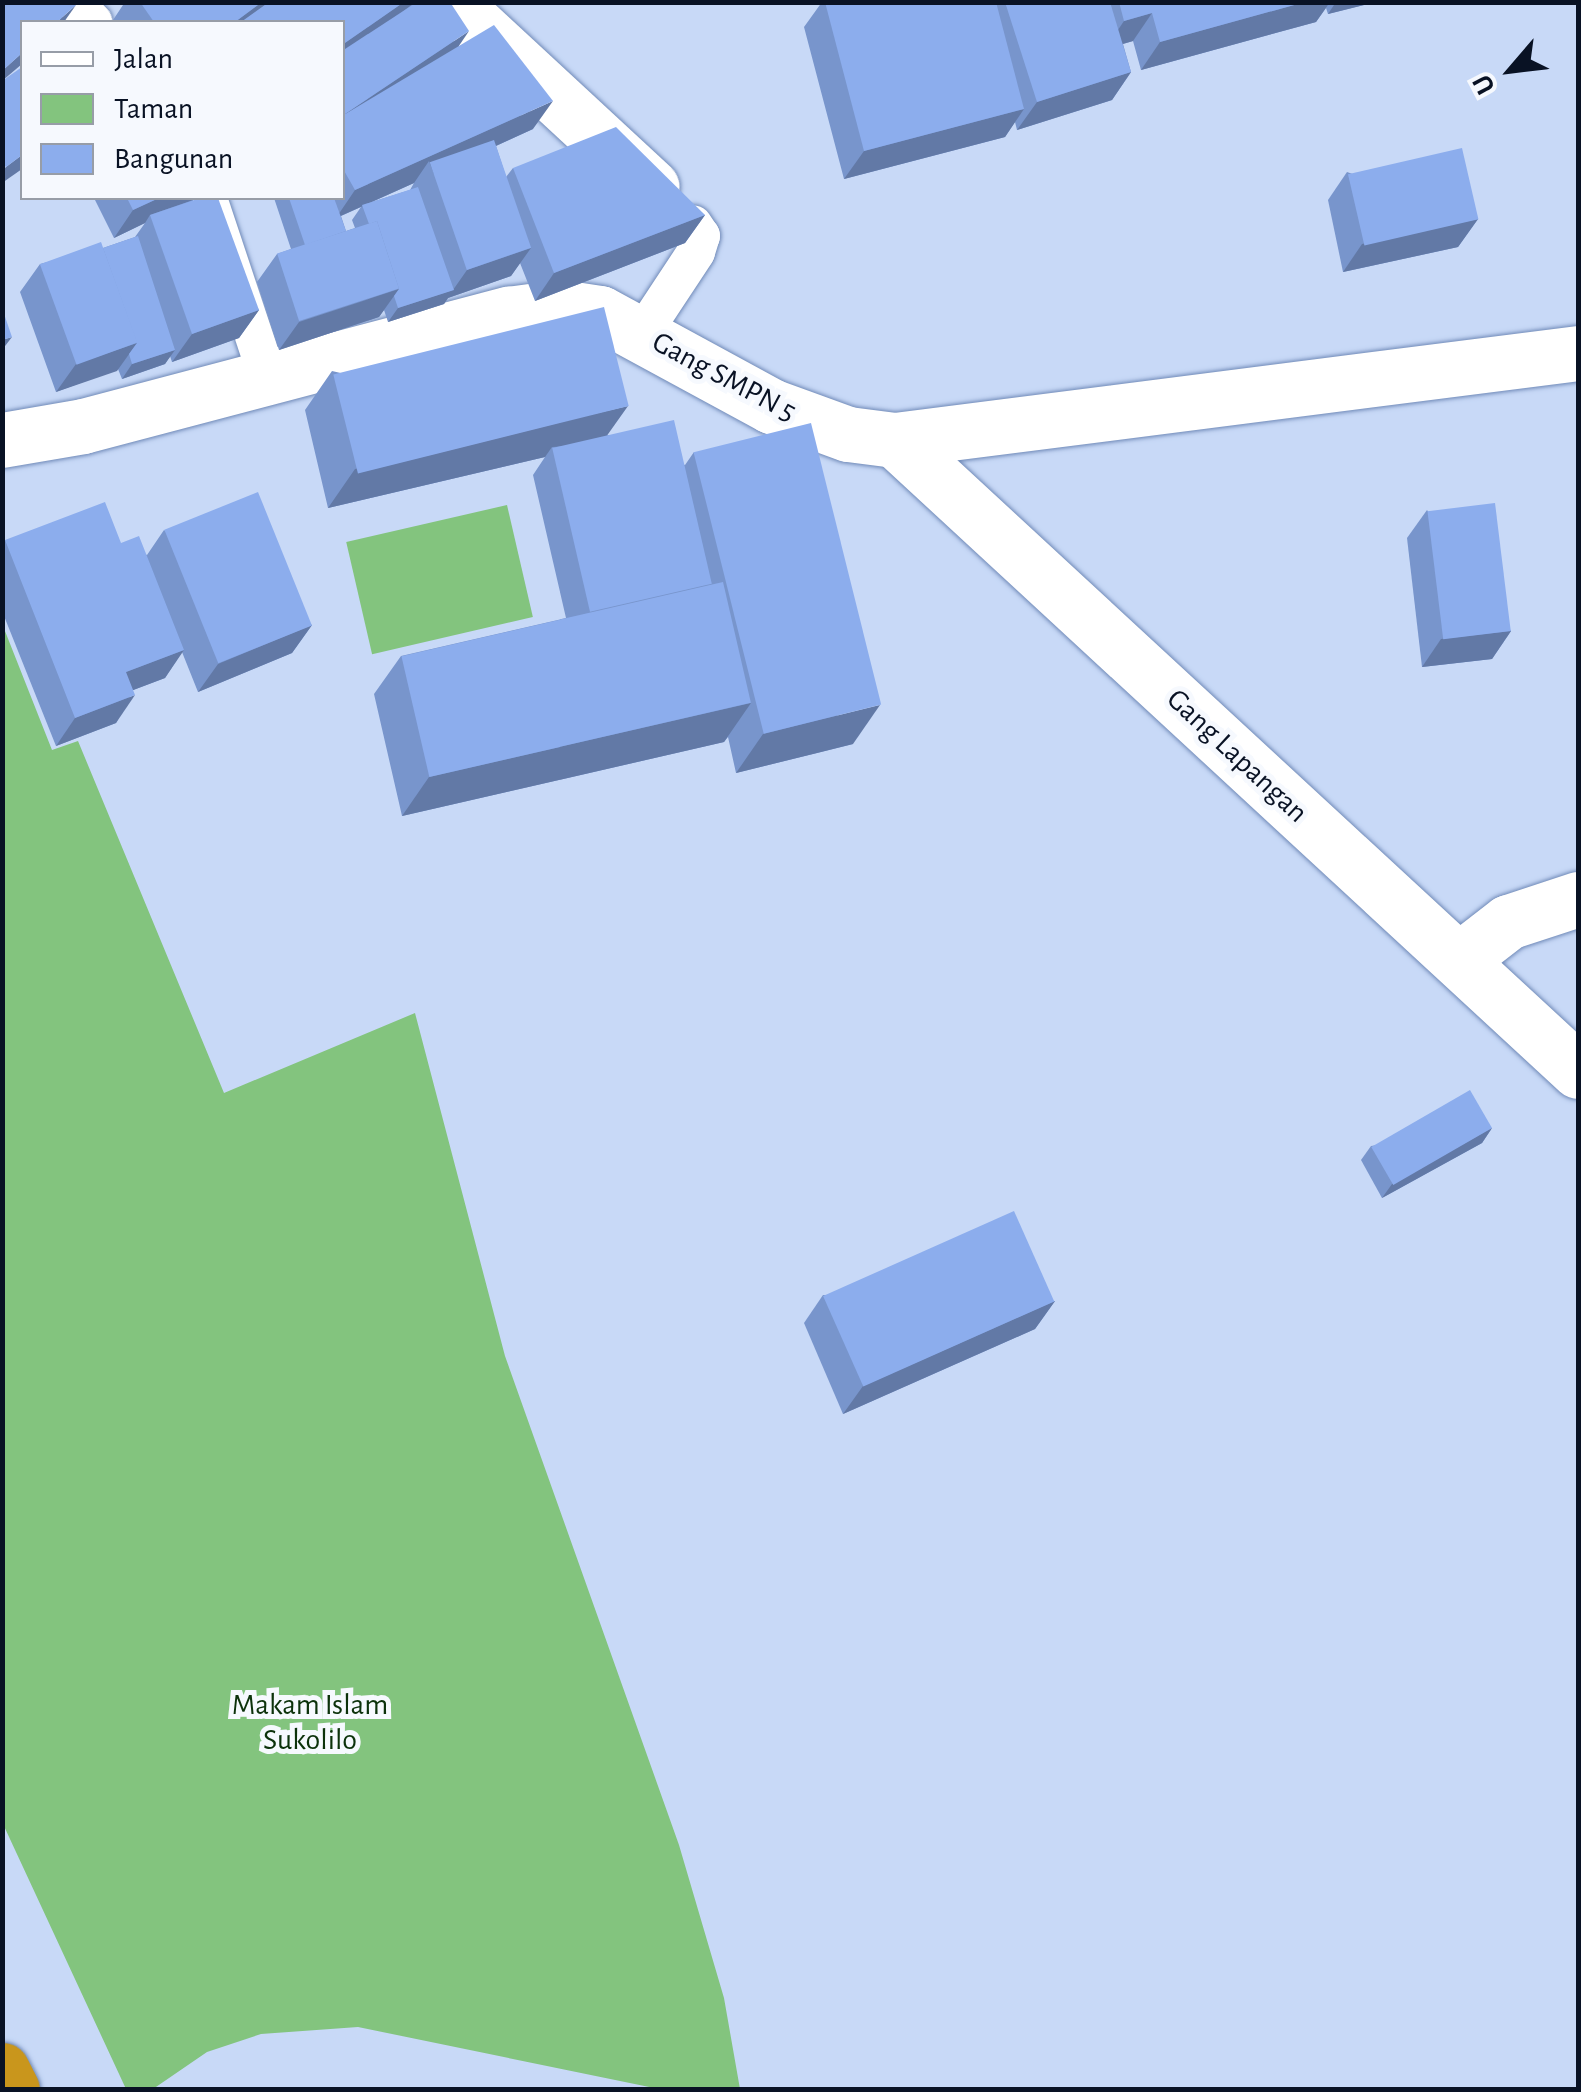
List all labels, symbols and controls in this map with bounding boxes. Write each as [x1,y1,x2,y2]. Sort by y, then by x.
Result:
legend [20,20,345,200]
north arrow [1461,20,1561,120]
text: Jalan [114,44,173,74]
text: U [1468,70,1501,99]
text: Taman [114,94,193,124]
text: Bangunan [114,144,233,174]
street label: Gang SMPN 5 [646,324,802,430]
street label: Gang Lapangan [1159,681,1315,831]
park label: Makam Islam Sukolilo [232,1687,388,1758]

